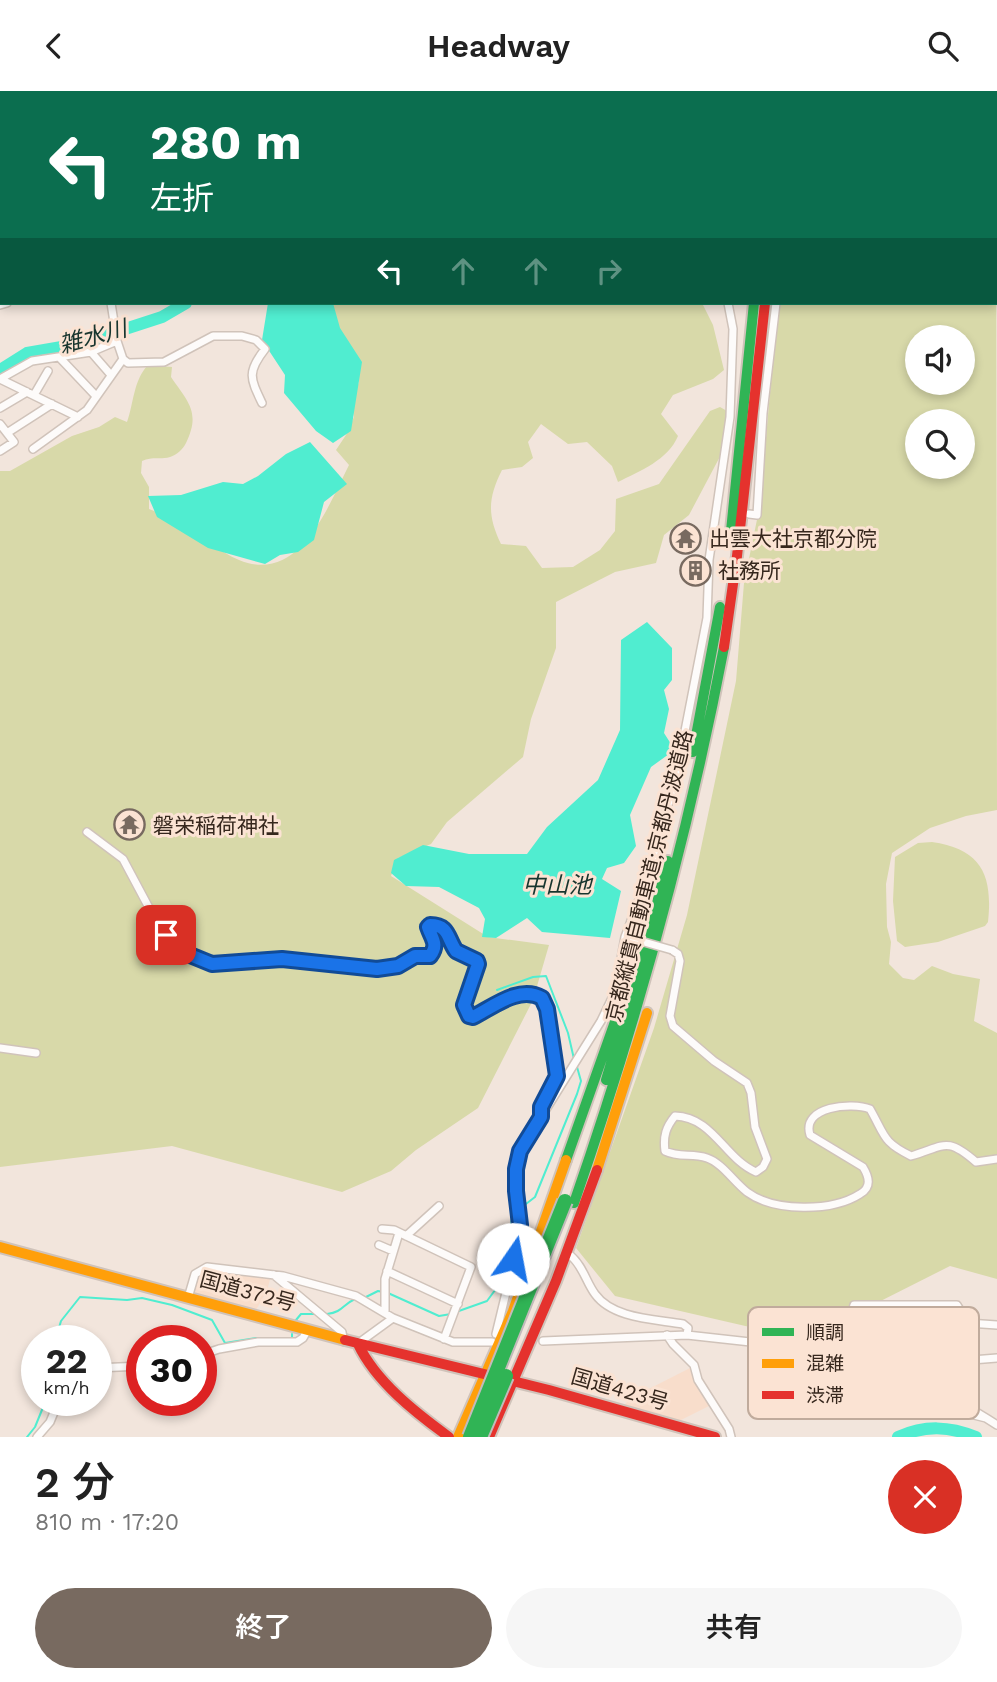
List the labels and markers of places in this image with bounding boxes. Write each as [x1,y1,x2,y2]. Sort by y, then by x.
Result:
temple icon: 出雲大社京都分院 [669,521,703,555]
place label: 出雲大社京都分院 [709,526,877,551]
building icon: 社務所 [678,553,712,587]
place label: 社務所 [718,558,781,583]
temple icon: 磐栄稲荷神社 [113,808,147,842]
place label: 磐栄稲荷神社 [153,813,279,838]
pin [136,905,196,965]

